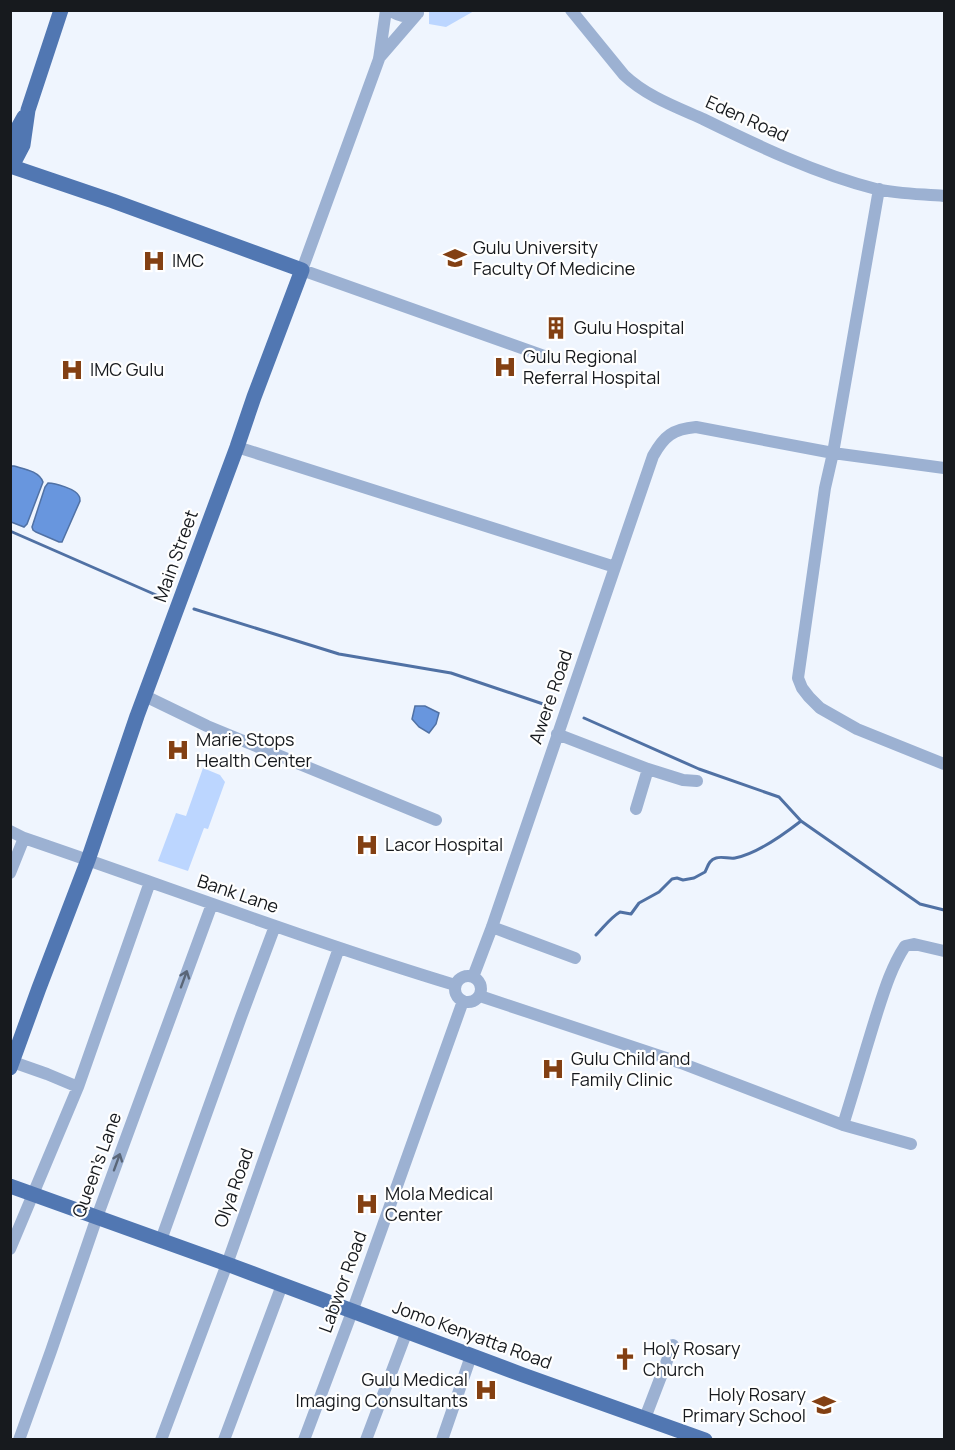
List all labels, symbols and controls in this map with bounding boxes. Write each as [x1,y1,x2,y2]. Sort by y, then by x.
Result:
street label: Eden Road [702,89,793,147]
place label: Gulu University Faculty Of Medicine [473,235,635,280]
school or university icon: Gulu University Faculty Of Medicine [442,245,468,271]
hospital icon: IMC [141,248,167,274]
place label: IMC [172,248,204,272]
building icon: Gulu Hospital [543,315,569,341]
place label: Gulu Hospital [574,315,684,339]
place label: Gulu Regional Referral Hospital [523,344,660,389]
hospital icon: Gulu Regional Referral Hospital [492,354,518,380]
hospital icon: IMC Gulu [59,357,85,383]
place label: IMC Gulu [90,357,164,381]
street label: Main Street [147,506,203,605]
street label: Awere Road [523,647,577,747]
place label: Marie Stops Health Center [196,727,313,772]
hospital icon: Marie Stops Health Center [165,737,191,763]
hospital icon: Lacor Hospital [354,832,380,858]
place label: Lacor Hospital [385,832,503,856]
street label: Bank Lane [194,868,282,918]
one-way arrow [180,970,191,989]
place label: Gulu Child and Family Clinic [571,1046,690,1091]
hospital icon: Gulu Child and Family Clinic [540,1056,566,1082]
street label: Queen's Lane [66,1109,126,1221]
street label: Olya Road [208,1145,258,1231]
one-way arrow [113,1153,124,1172]
place label: Mola Medical Center [385,1181,493,1226]
hospital icon: Mola Medical Center [354,1191,380,1217]
street label: Labwor Road [313,1228,372,1336]
street label: Jomo Kenyatta Road [389,1294,555,1374]
place label: Holy Rosary Church [643,1336,741,1381]
church icon: Holy Rosary Church [612,1346,638,1372]
place label: Gulu Medical Imaging Consultants [296,1367,468,1412]
hospital icon: Gulu Medical Imaging Consultants [473,1377,499,1403]
place label: Holy Rosary Primary School [682,1382,806,1427]
school or university icon: Holy Rosary Primary School [811,1392,837,1418]

